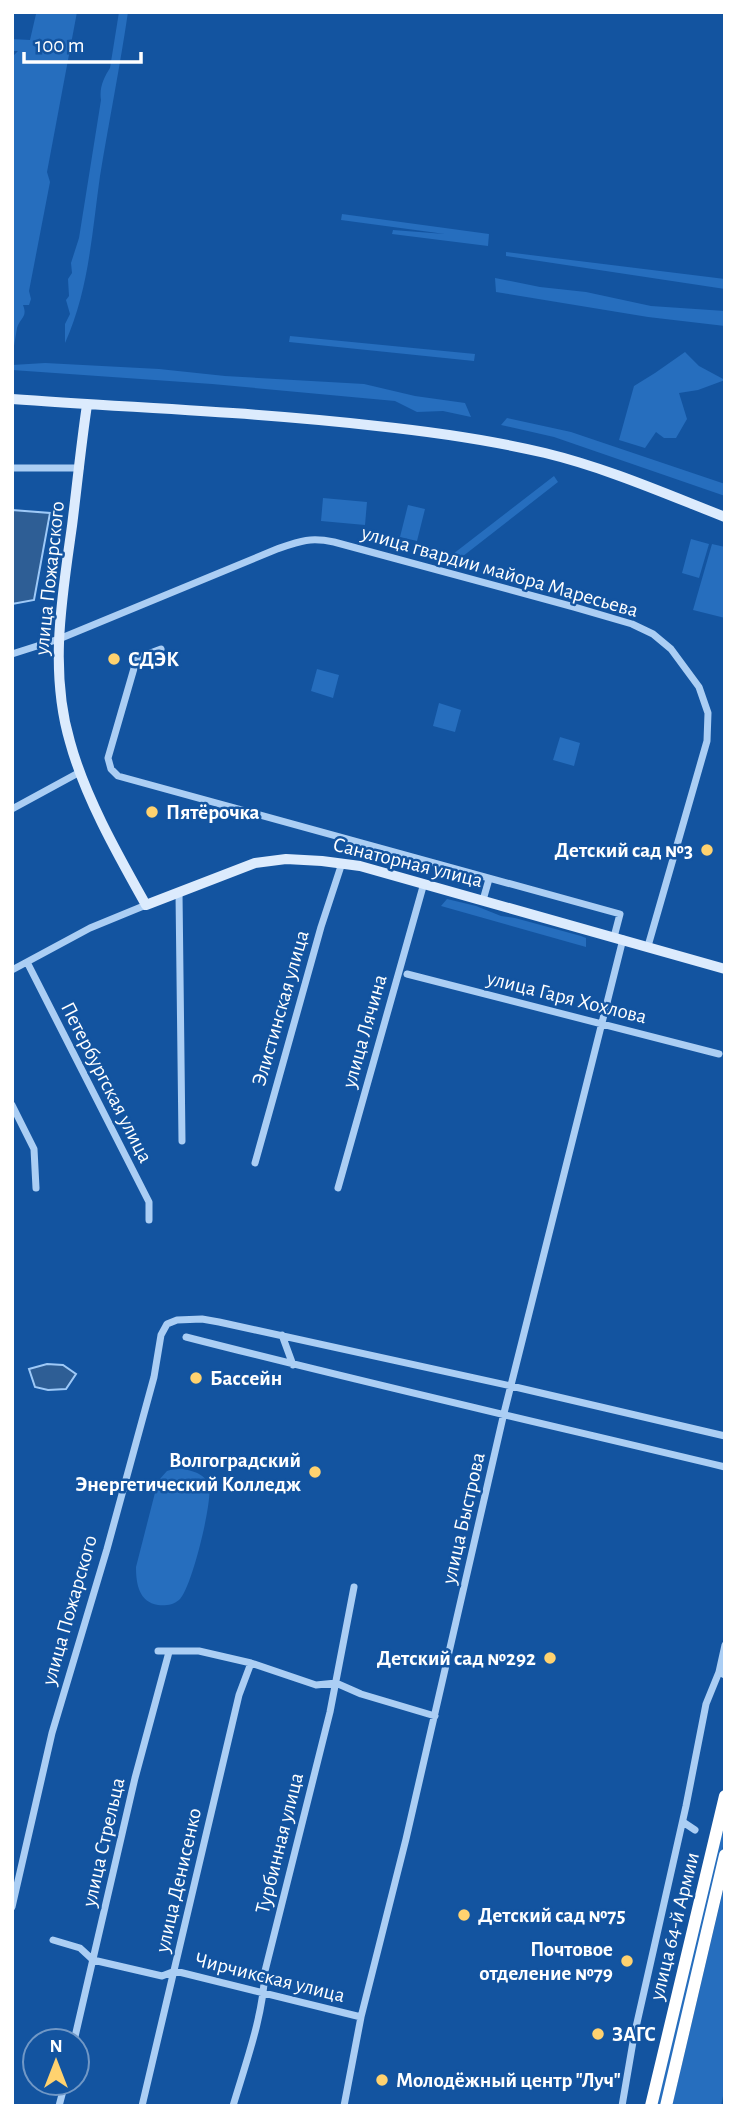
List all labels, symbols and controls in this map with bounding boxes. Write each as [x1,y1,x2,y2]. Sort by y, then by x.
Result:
scale bar [24,21,142,65]
text: 100 m [35,35,85,56]
street label: улица Пожарского [31,500,68,657]
street label: улица гвардии майора Маресьева [358,522,641,621]
place label: СДЭК [128,649,179,670]
marker: СДЭК [106,651,122,667]
place label: Пятёрочка [166,802,260,823]
marker: Пятёрочка [144,804,160,820]
street label: Санаторная улица [331,834,485,891]
place label: Детский сад №3 [555,840,693,861]
marker: Детский сад №3 [699,842,715,858]
street label: Элистинская улица [248,928,313,1088]
street label: улица Гаря Хохлова [484,967,649,1028]
street label: улица Лячина [338,972,391,1091]
street label: Петербургская улица [57,998,156,1166]
place label: Бассейн [210,1368,282,1389]
marker: Бассейн [188,1370,204,1386]
place label: Волгоградский Энергетический Колледж [75,1450,301,1495]
street label: улица Быстрова [438,1450,489,1587]
marker: Волгоградский Энергетический Колледж [307,1464,323,1480]
street label: улица Пожарского [38,1533,101,1688]
place label: Детский сад №292 [377,1648,536,1669]
marker: Детский сад №292 [542,1650,558,1666]
street label: Турбинная улица [252,1770,307,1916]
street label: улица Стрельца [78,1775,129,1910]
street label: улица Денисенко [151,1806,205,1955]
street label: улица 64-й Армии [646,1850,703,2003]
place label: Детский сад №75 [478,1905,625,1926]
marker: Детский сад №75 [456,1907,472,1923]
place label: Почтовое отделение №79 [479,1939,613,1984]
street label: Чирчикская улица [193,1949,347,2006]
marker: Почтовое отделение №79 [619,1953,635,1969]
place label: ЗАГС [612,2024,656,2045]
marker: ЗАГС [590,2026,606,2042]
north arrow [21,2027,91,2097]
text: N [49,2037,63,2056]
place label: Молодёжный центр "Луч" [396,2070,621,2091]
marker: Молодёжный центр "Луч" [374,2072,390,2088]

